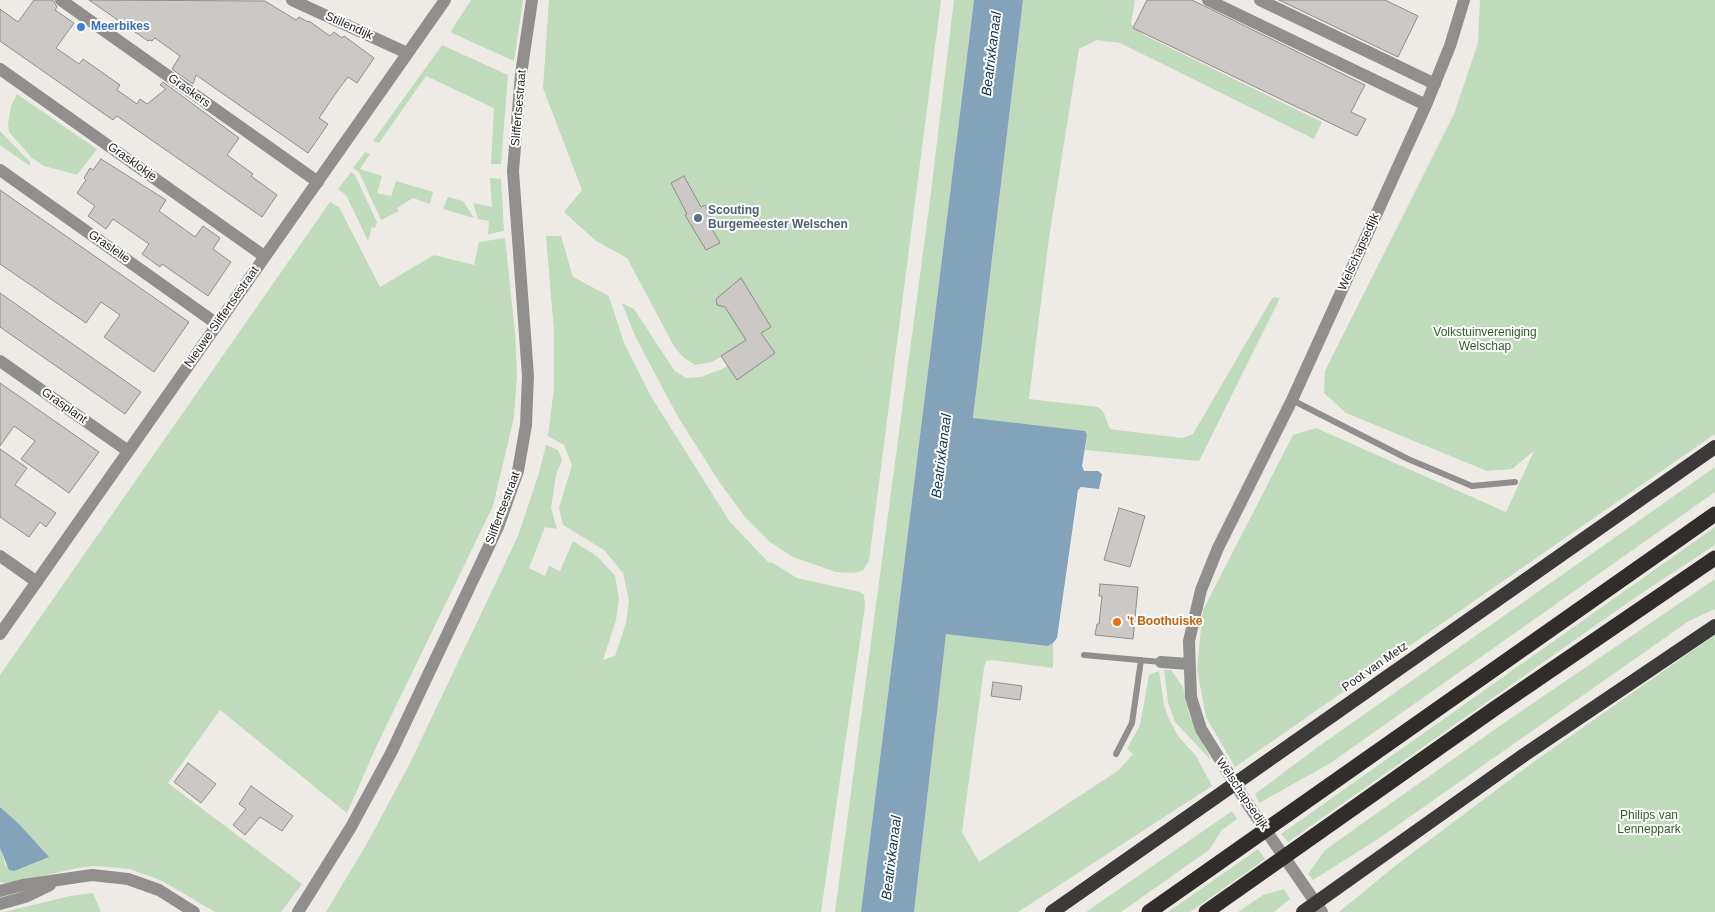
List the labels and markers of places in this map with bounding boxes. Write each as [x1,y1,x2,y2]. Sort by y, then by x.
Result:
place label: Meerbikes [91,20,150,34]
marker: Meerbikes [75,21,87,33]
place label: Scouting Burgemeester Welschen [708,204,848,232]
marker: Scouting Burgemeester Welschen [692,212,704,224]
place label: 't Boothuiske [1127,615,1203,629]
marker: 't Boothuiske [1111,616,1123,628]

